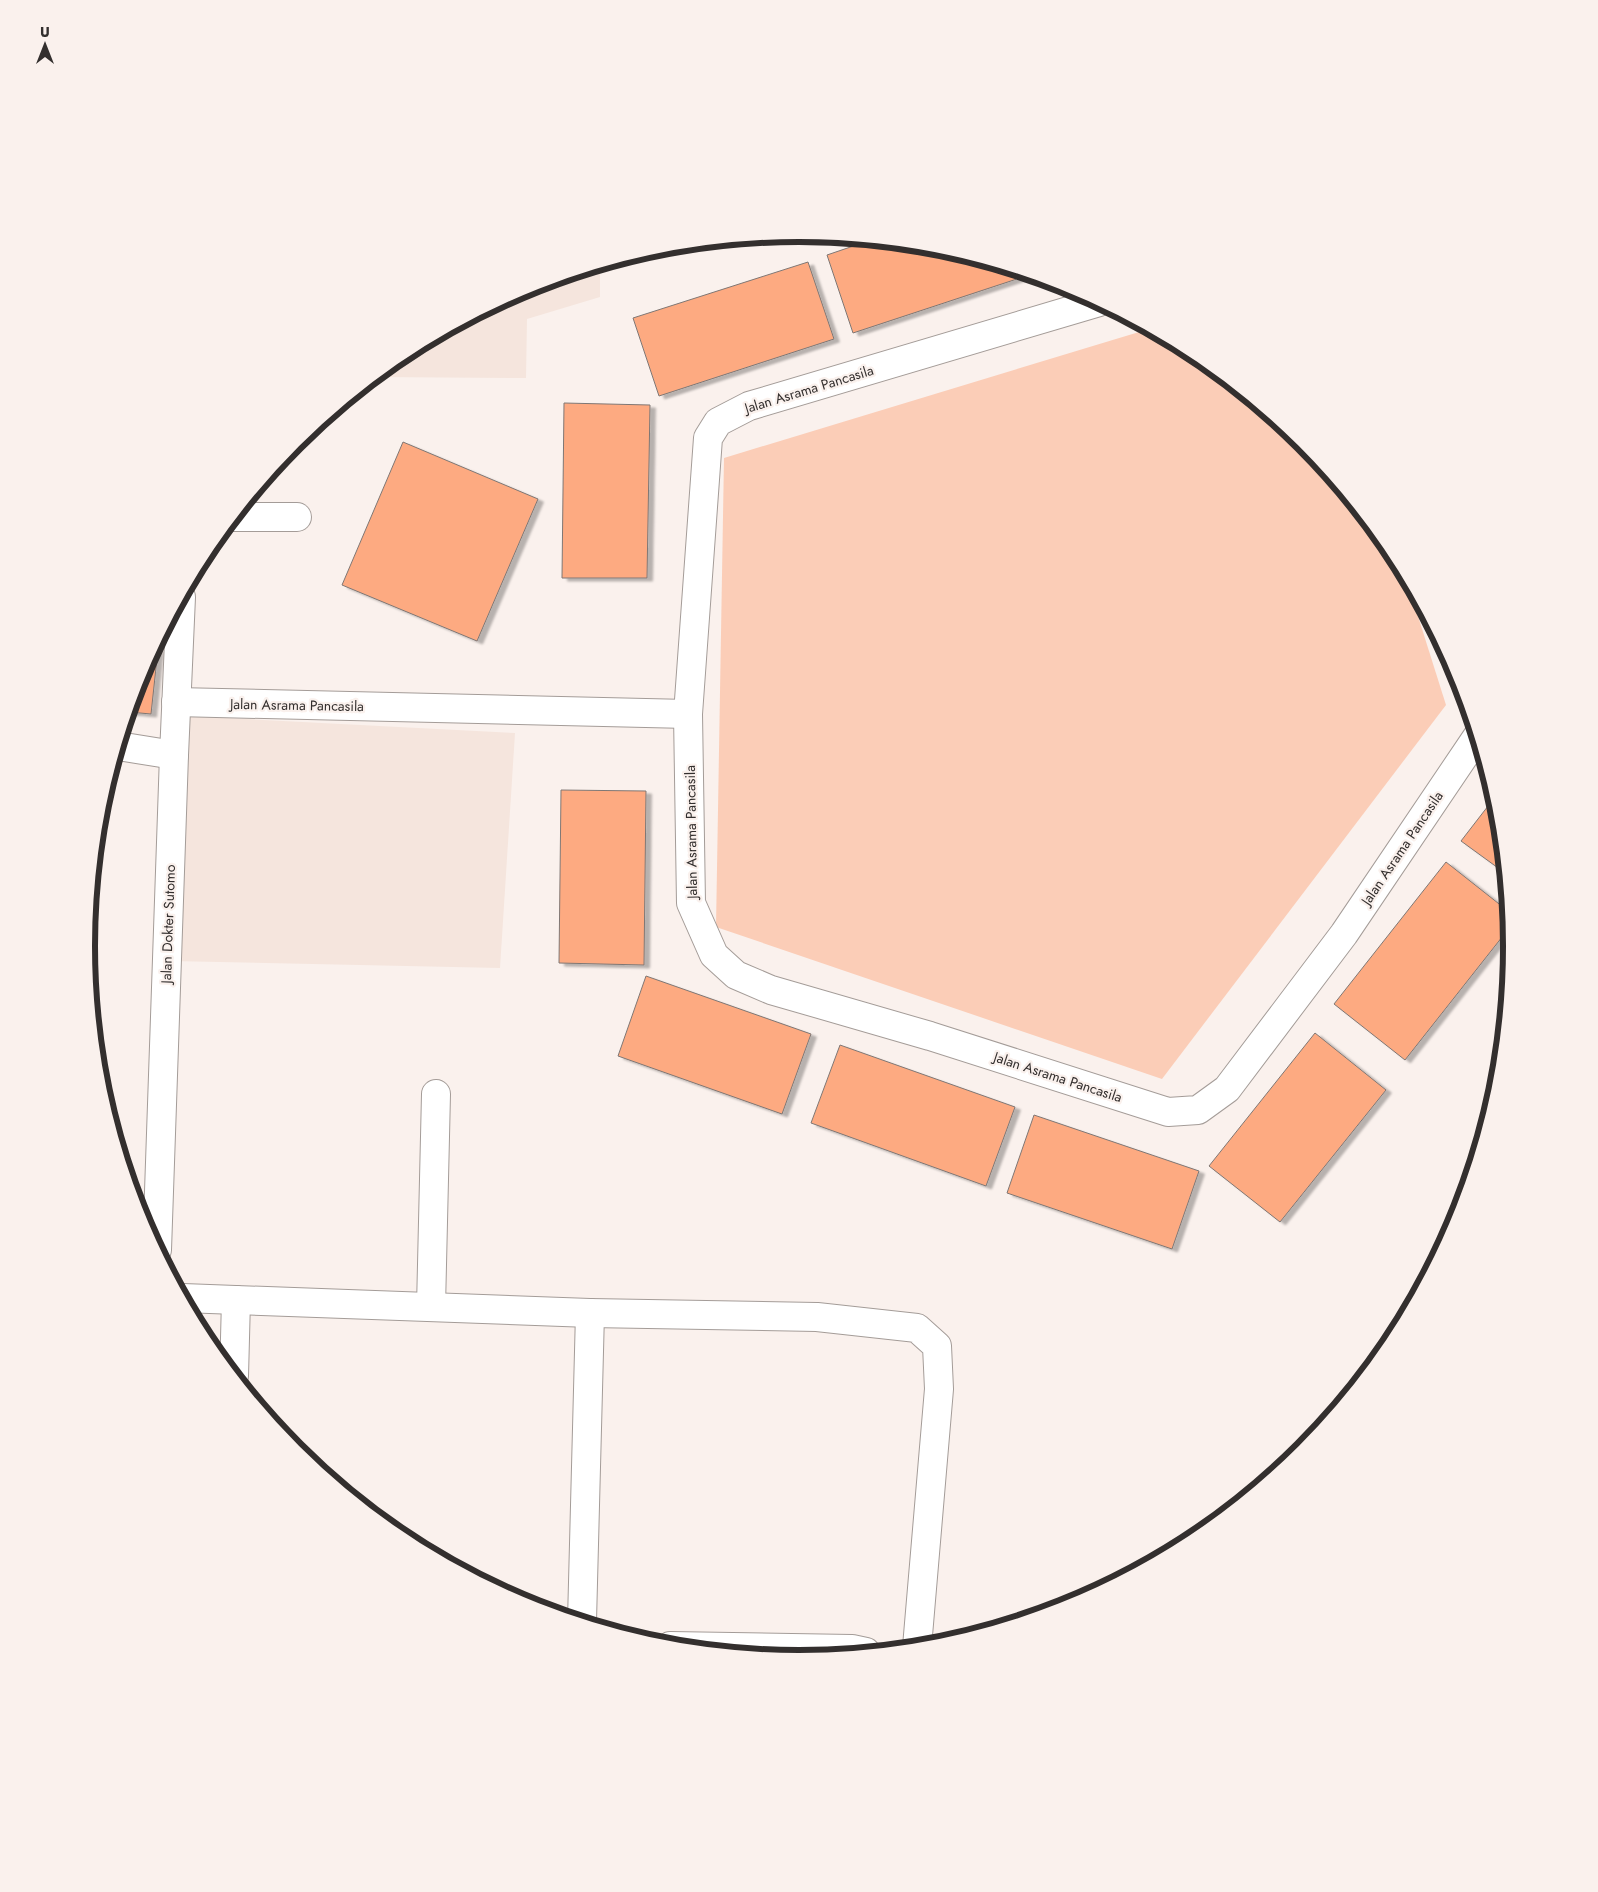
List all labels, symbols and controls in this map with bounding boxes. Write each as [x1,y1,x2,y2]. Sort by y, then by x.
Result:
north arrow [20,20,70,70]
text: U [40,22,50,42]
street label: Jalan Asrama Pancasila [740,360,876,419]
street label: Jalan Asrama Pancasila [228,694,364,716]
street label: Jalan Asrama Pancasila [680,765,702,901]
street label: Jalan Asrama Pancasila [1355,787,1448,911]
street label: Jalan Dokter Sutomo [156,864,180,986]
street label: Jalan Asrama Pancasila [989,1046,1125,1107]

